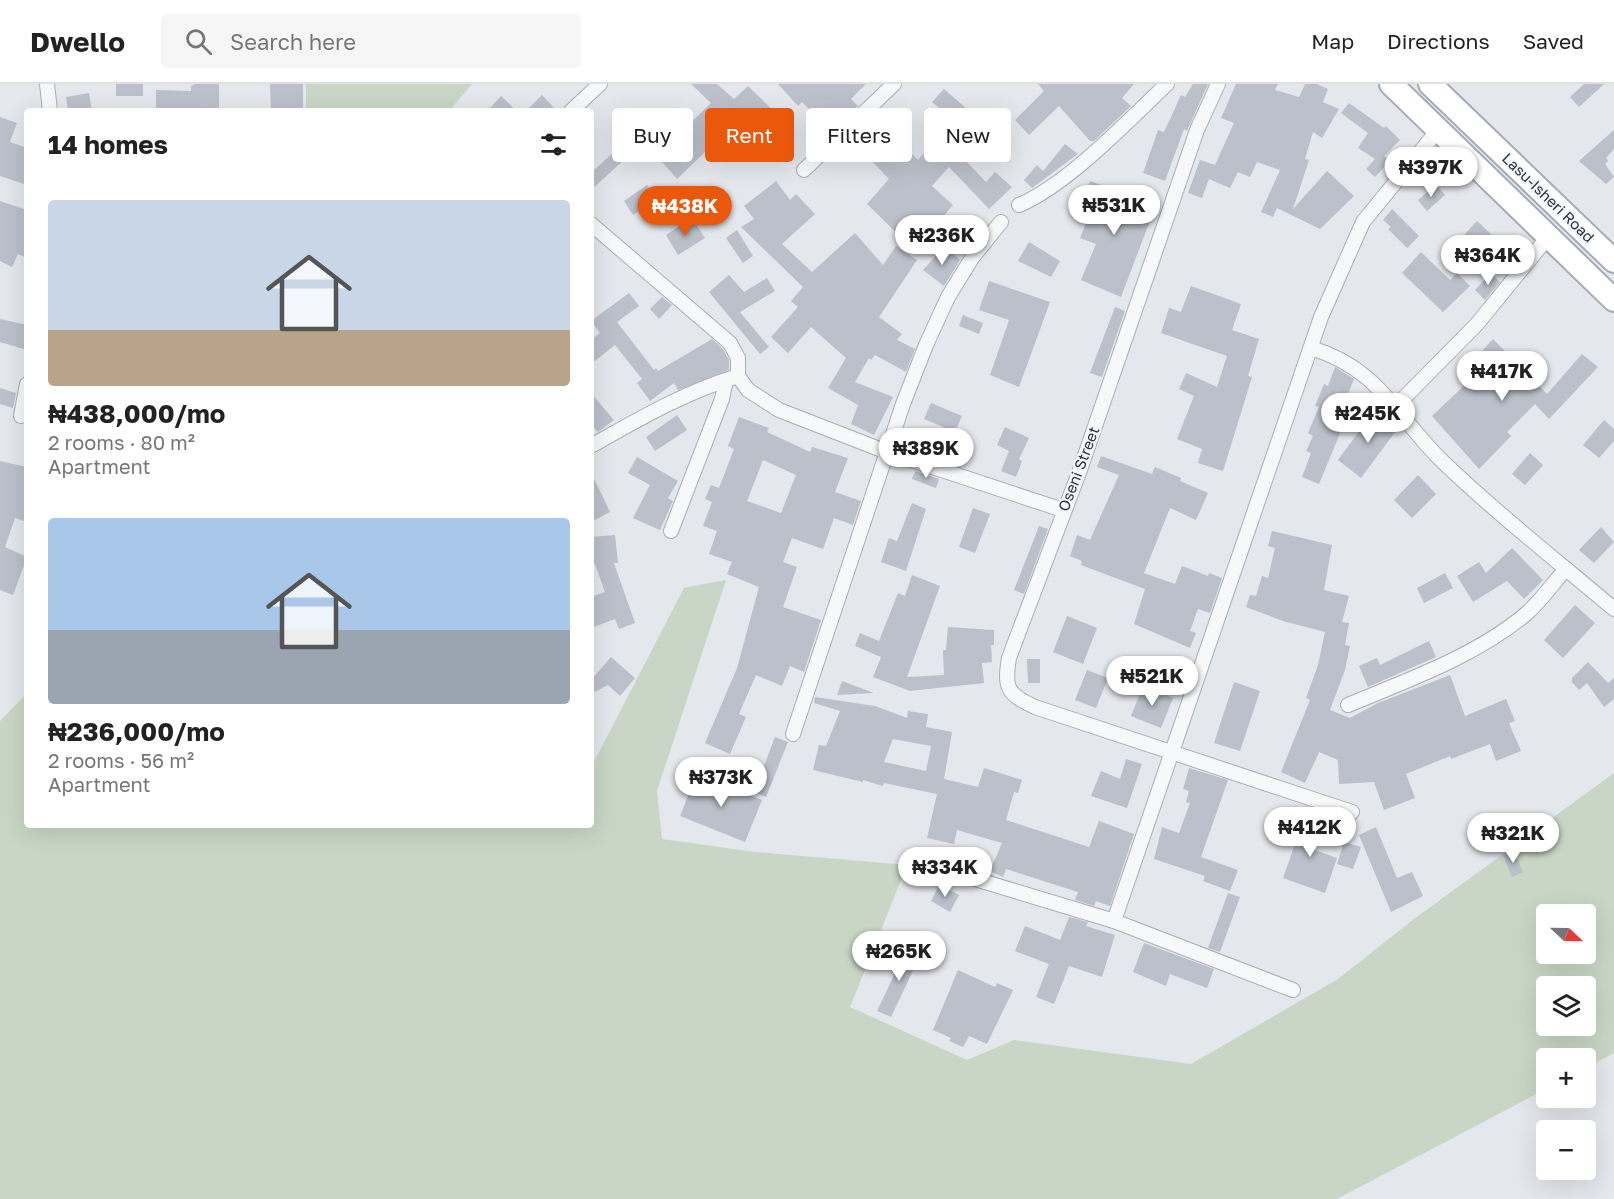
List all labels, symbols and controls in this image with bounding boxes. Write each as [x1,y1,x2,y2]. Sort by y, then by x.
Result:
search box [161,14,581,68]
text: Dwello [30,25,125,58]
icon: search [182,25,215,58]
text: Search here [230,28,356,55]
text: Map [1311,28,1354,54]
text: Directions [1387,28,1490,54]
text: Saved [1523,28,1584,54]
chip: Buy [612,108,693,162]
chip: Rent [705,108,794,162]
chip: Filters [806,108,912,162]
chip: New [924,108,1011,162]
icon: filters [537,128,570,161]
text: 14 homes [48,129,168,160]
pin: ₦397K [1389,147,1473,198]
street label: Lasu-Isheri Road [1499,149,1598,246]
text: ₦397K [1399,154,1463,178]
pin: ₦531K [1072,185,1156,236]
pin: ₦438K [643,186,727,237]
text: ₦531K [1082,192,1146,216]
text: ₦438K [652,193,718,217]
pin: ₦236K [900,215,984,266]
text: ₦236K [909,222,975,246]
pin: ₦364K [1446,235,1530,286]
icon: home [255,239,363,347]
text: ₦364K [1455,242,1521,266]
pin: ₦417K [1460,351,1544,402]
text: ₦417K [1471,358,1533,382]
pin: ₦245K [1326,393,1410,444]
text: ₦438,000/mo [48,398,225,429]
text: ₦245K [1335,400,1401,424]
street label: Oseni Street [1054,424,1102,513]
pin: ₦389K [884,428,968,479]
text: 2 rooms · 80 m² [48,430,195,454]
text: ₦389K [893,435,959,459]
text: Apartment [48,454,151,478]
icon: home [255,557,363,665]
pin: ₦521K [1110,656,1194,707]
text: ₦521K [1120,663,1184,687]
text: ₦236,000/mo [48,716,225,747]
text: 2 rooms · 56 m² [48,748,194,772]
pin: ₦373K [679,757,763,808]
text: ₦373K [689,764,753,788]
text: Apartment [48,772,151,796]
pin: ₦412K [1268,807,1352,858]
pin: ₦321K [1471,813,1555,864]
text: ₦412K [1278,814,1342,838]
text: ₦321K [1481,820,1545,844]
pin: ₦334K [903,847,987,898]
text: ₦334K [912,854,978,878]
north arrow [1536,904,1596,964]
map controls [1536,904,1596,1180]
pin: ₦265K [857,931,941,982]
text: ₦265K [866,938,932,962]
button: layers [1536,976,1596,1036]
button: + [1536,1048,1596,1108]
button: − [1536,1120,1596,1180]

